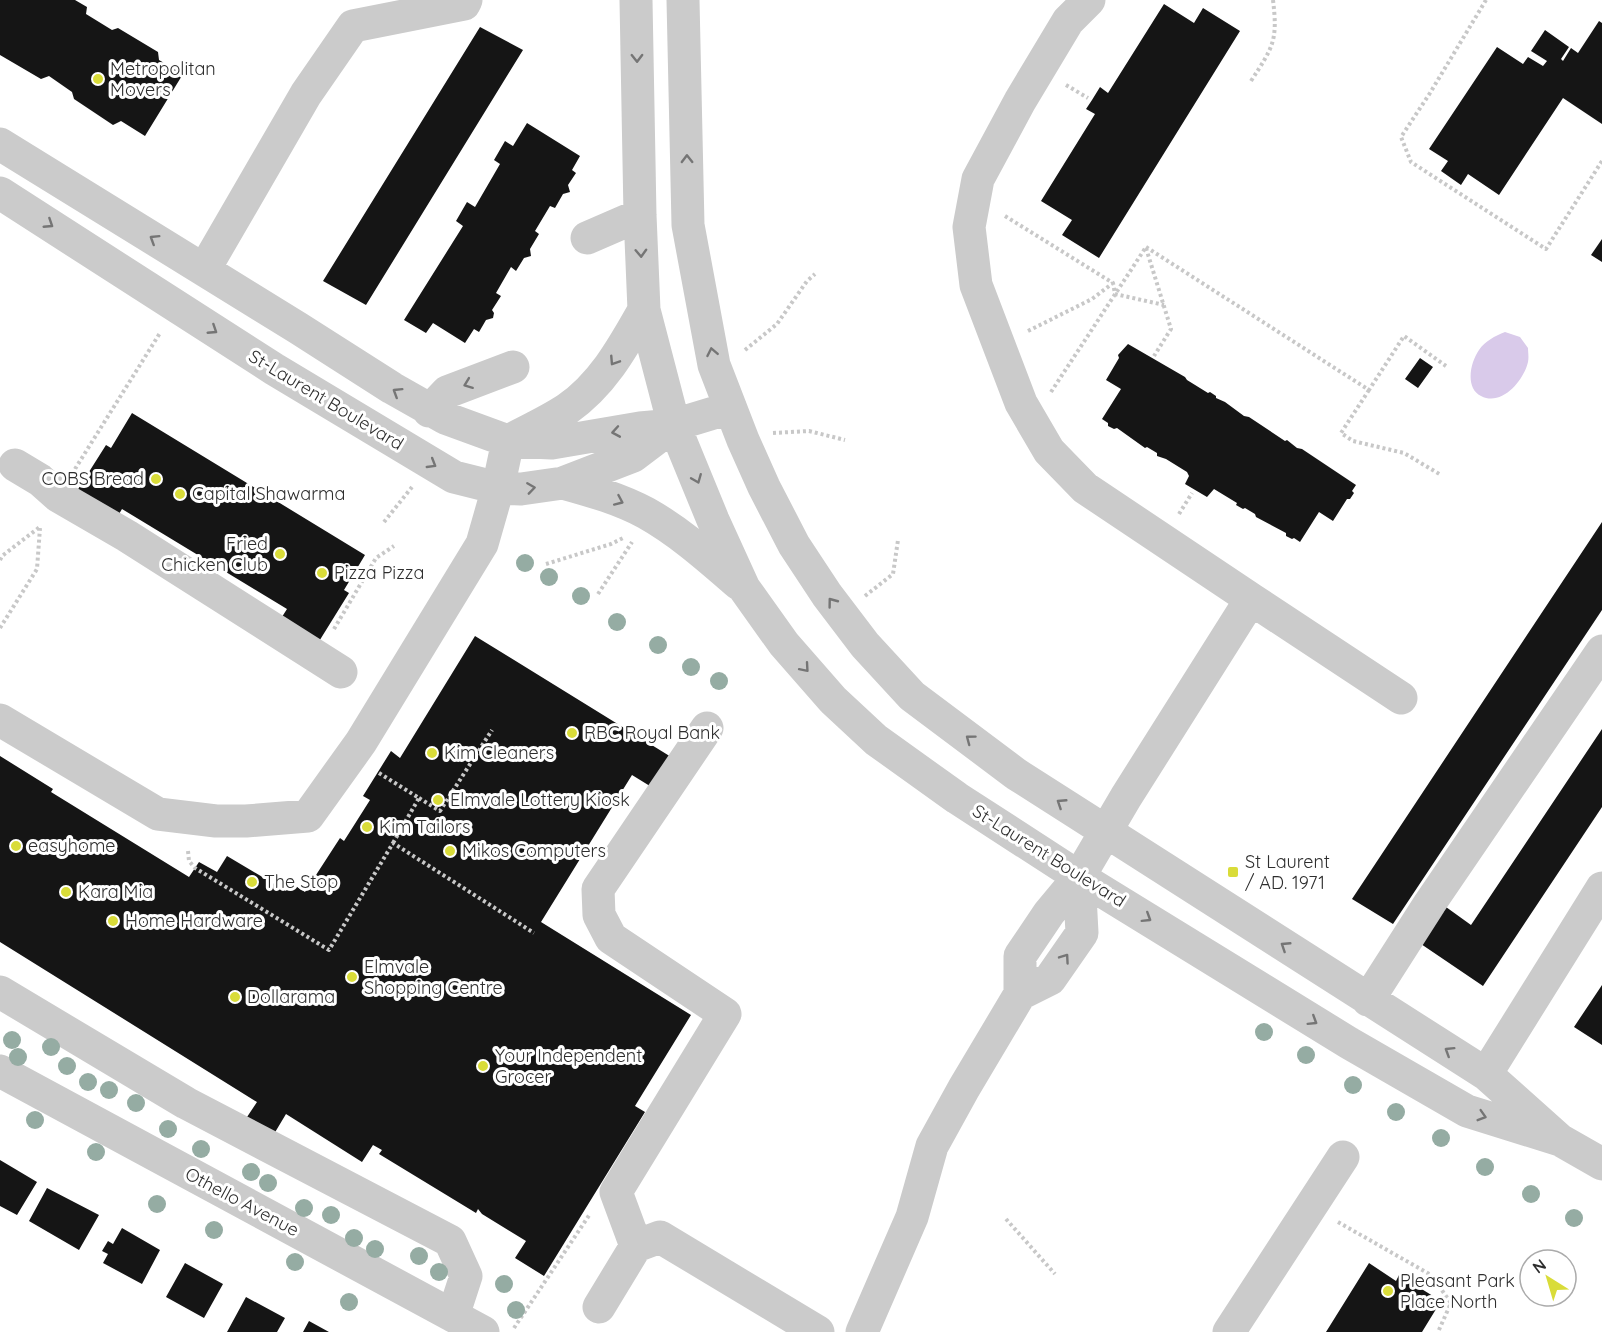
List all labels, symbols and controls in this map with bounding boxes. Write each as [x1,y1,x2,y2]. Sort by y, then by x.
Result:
one-way arrow [631,54,643,63]
place label: Metropolitan Movers [110,57,216,101]
marker: Metropolitan Movers [91,72,105,86]
one-way arrow [681,155,693,164]
one-way arrow [43,217,53,229]
one-way arrow [150,236,161,247]
one-way arrow [635,249,648,258]
one-way arrow [206,323,217,334]
street label: St-Laurent Boulevard [245,344,408,455]
one-way arrow [706,347,719,357]
one-way arrow [610,354,621,365]
one-way arrow [463,377,474,389]
one-way arrow [393,387,403,399]
one-way arrow [612,425,622,438]
one-way arrow [426,457,436,469]
place label: COBS Bread [41,467,144,490]
marker: COBS Bread [149,472,163,486]
one-way arrow [690,473,702,484]
place label: Capital Shawarma [192,482,345,505]
one-way arrow [526,482,536,494]
marker: Capital Shawarma [173,487,187,501]
one-way arrow [612,494,623,506]
place label: Fried Chicken Club [161,532,268,576]
marker: Fried Chicken Club [273,547,287,561]
place label: Pizza Pizza [334,561,424,584]
marker: Pizza Pizza [315,566,329,580]
one-way arrow [829,598,840,609]
one-way arrow [797,661,808,672]
place label: RBC Royal Bank [584,721,720,744]
marker: RBC Royal Bank [565,726,579,740]
one-way arrow [965,735,976,746]
place label: Kim Cleaners [444,741,554,764]
marker: Kim Cleaners [425,746,439,760]
place label: Elmvale Lottery Kiosk [450,788,630,811]
marker: Elmvale Lottery Kiosk [431,793,445,807]
one-way arrow [1057,798,1067,810]
street label: St-Laurent Boulevard [968,799,1130,912]
place label: Kim Tailors [379,815,470,838]
marker: Kim Tailors [360,820,374,834]
place label: easyhome [28,834,116,857]
marker: easyhome [9,839,23,853]
place label: Mikos Computers [462,839,606,862]
marker: Mikos Computers [443,844,457,858]
place label: St Laurent / AD. 1971 [1245,850,1330,894]
marker: St Laurent / AD. 1971 [1226,865,1240,879]
place label: The Stop [264,870,338,893]
marker: The Stop [245,875,259,889]
place label: Kara Mia [78,880,153,903]
marker: Kara Mia [59,885,73,899]
place label: Home Hardware [125,909,263,932]
one-way arrow [1141,911,1151,923]
marker: Home Hardware [106,914,120,928]
one-way arrow [1280,943,1291,954]
one-way arrow [1057,954,1069,964]
place label: Elmvale Shopping Centre [364,955,503,999]
marker: Elmvale Shopping Centre [345,970,359,984]
place label: Dollarama [247,985,335,1008]
marker: Dollarama [228,990,242,1004]
one-way arrow [1307,1013,1317,1025]
place label: Your Independent Grocer [495,1044,642,1088]
one-way arrow [1445,1047,1455,1059]
marker: Your Independent Grocer [476,1059,490,1073]
one-way arrow [1477,1109,1487,1121]
street label: Othello Avenue [181,1162,303,1241]
north arrow [1518,1248,1578,1308]
text: N [1528,1254,1550,1278]
place label: Pleasant Park Place North [1400,1269,1515,1313]
marker: Pleasant Park Place North [1381,1284,1395,1298]

